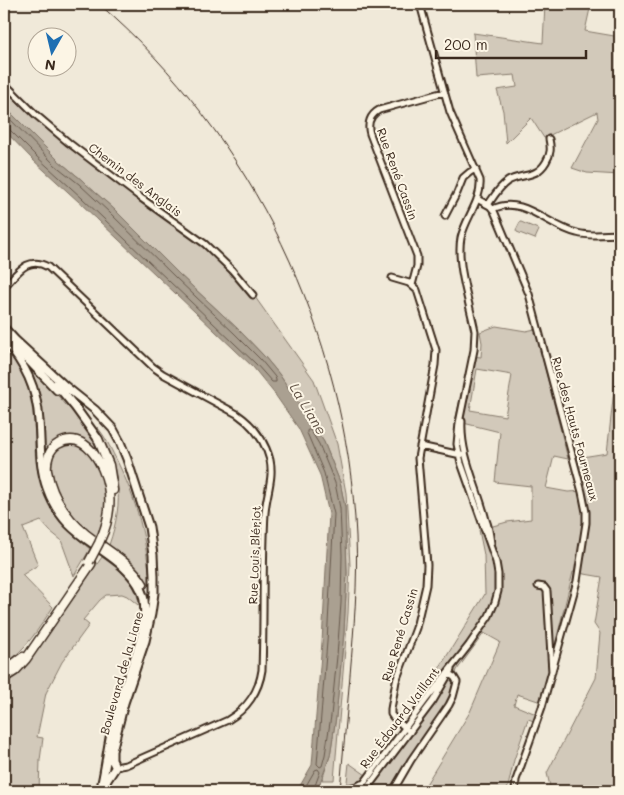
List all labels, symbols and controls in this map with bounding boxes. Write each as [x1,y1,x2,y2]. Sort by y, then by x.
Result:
north arrow [28,28,78,78]
scale bar [436,28,586,60]
text: 200 m [444,34,488,54]
text: N [44,55,57,76]
street label: Rue René Cassin [374,126,422,222]
street label: Chemin des Anglais [86,139,186,220]
street label: Rue des Hauts Fourneaux [549,355,603,502]
water label: La Liane [286,379,331,438]
street label: Rue Louis Blériot [244,505,264,605]
street label: Rue René Cassin [377,586,421,683]
street label: Boulevard de la Liane [96,609,146,736]
street label: Rue Édouard Vaillant [356,663,443,771]

